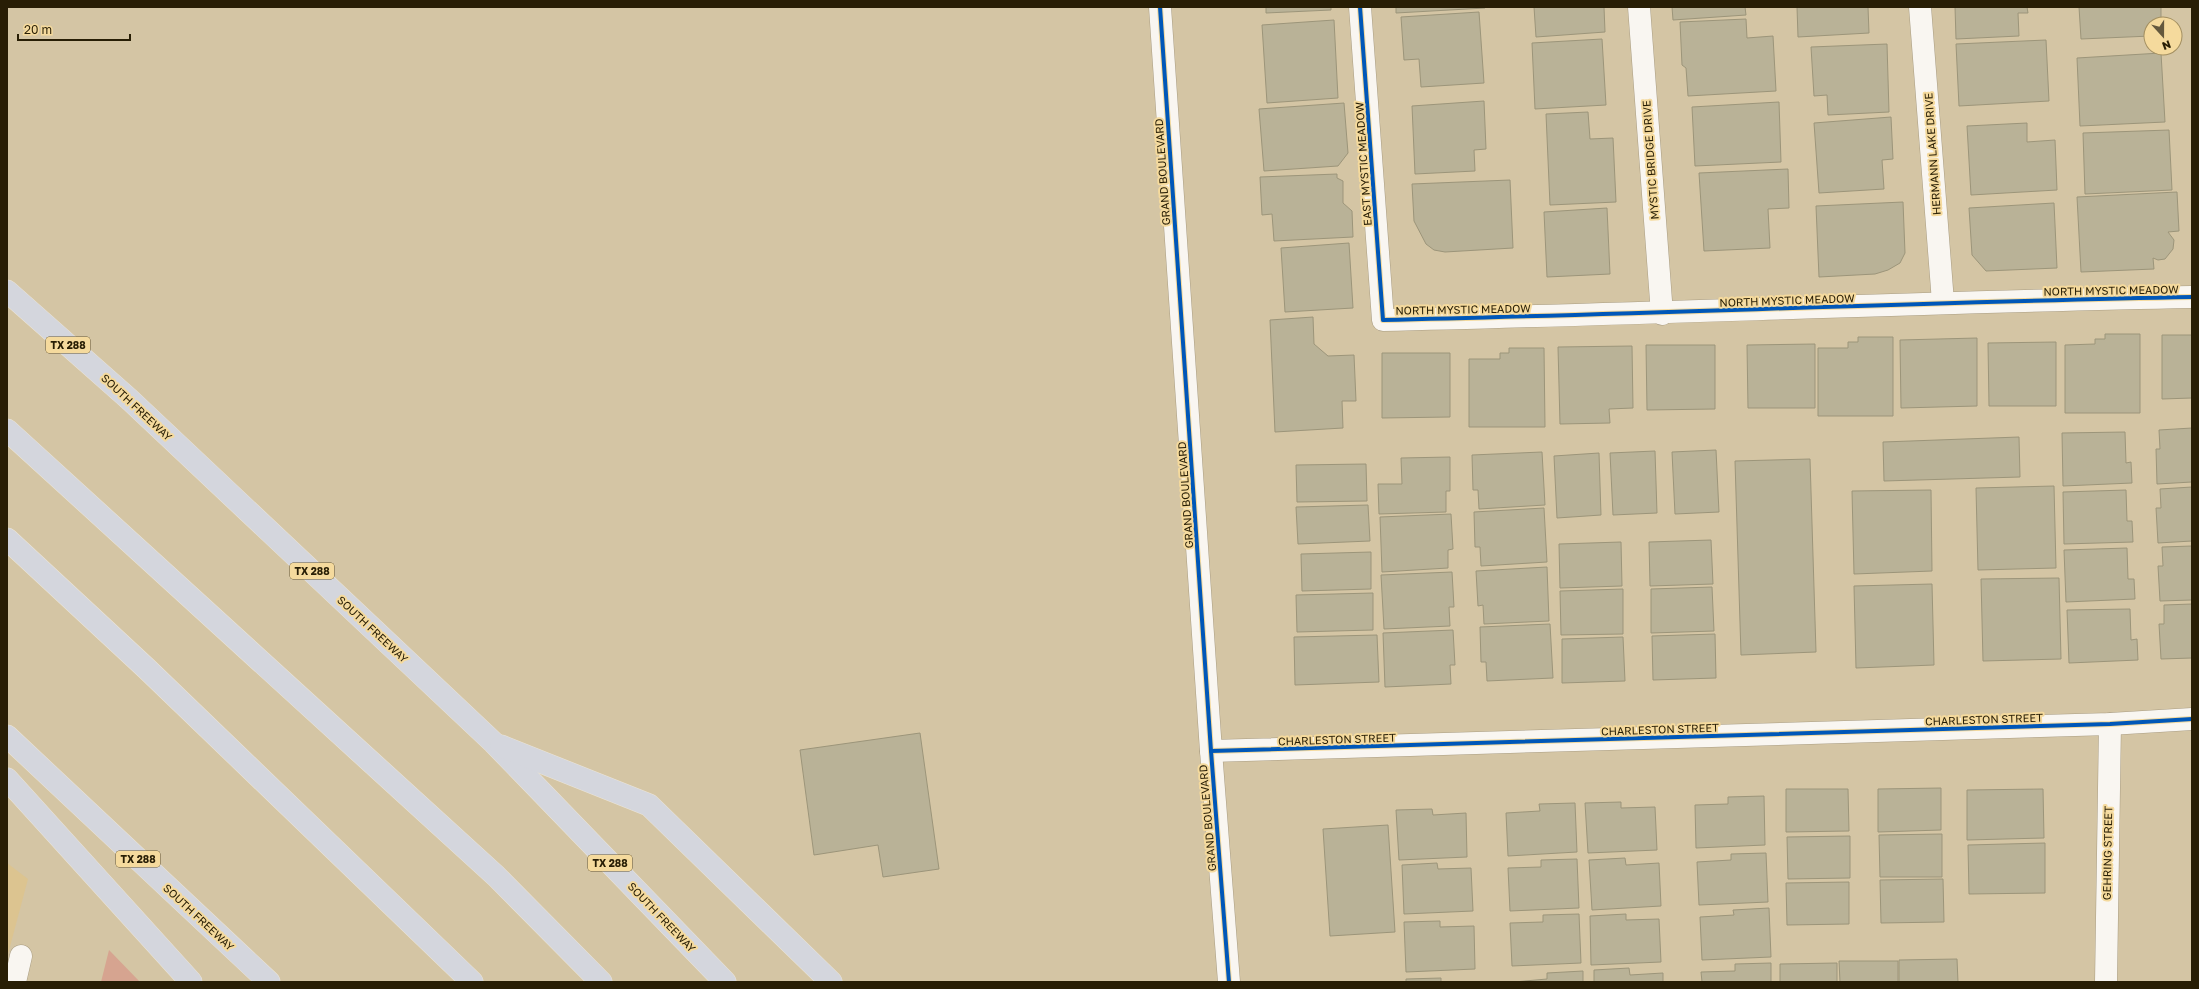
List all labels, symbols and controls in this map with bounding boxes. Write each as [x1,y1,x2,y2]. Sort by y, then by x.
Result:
scale bar [18,16,130,42]
north arrow [2143,16,2183,56]
text: 20 m [24,22,52,37]
text: N [2161,38,2173,53]
street label: HERMANN LAKE DRIVE [1921,92,1943,216]
street label: MYSTIC BRIDGE DRIVE [1639,100,1661,220]
street label: EAST MYSTIC MEADOW [1352,101,1374,226]
street label: GRAND BOULEVARD [1152,118,1172,226]
street label: NORTH MYSTIC MEADOW [2043,282,2179,298]
street label: NORTH MYSTIC MEADOW [1719,291,1855,309]
street label: NORTH MYSTIC MEADOW [1395,301,1531,317]
road number: TX 288 [46,337,90,353]
street label: SOUTH FREEWAY [99,371,175,443]
street label: GRAND BOULEVARD [1175,441,1195,549]
road number: TX 288 [290,563,334,579]
street label: SOUTH FREEWAY [335,593,411,665]
street label: CHARLESTON STREET [1925,710,2043,728]
street label: CHARLESTON STREET [1601,720,1719,738]
street label: CHARLESTON STREET [1278,730,1396,748]
street label: GRAND BOULEVARD [1196,764,1218,872]
street label: GEHRING STREET [2100,806,2114,900]
road number: TX 288 [116,851,160,867]
road number: TX 288 [588,855,632,871]
street label: SOUTH FREEWAY [625,879,699,955]
street label: SOUTH FREEWAY [161,881,237,953]

